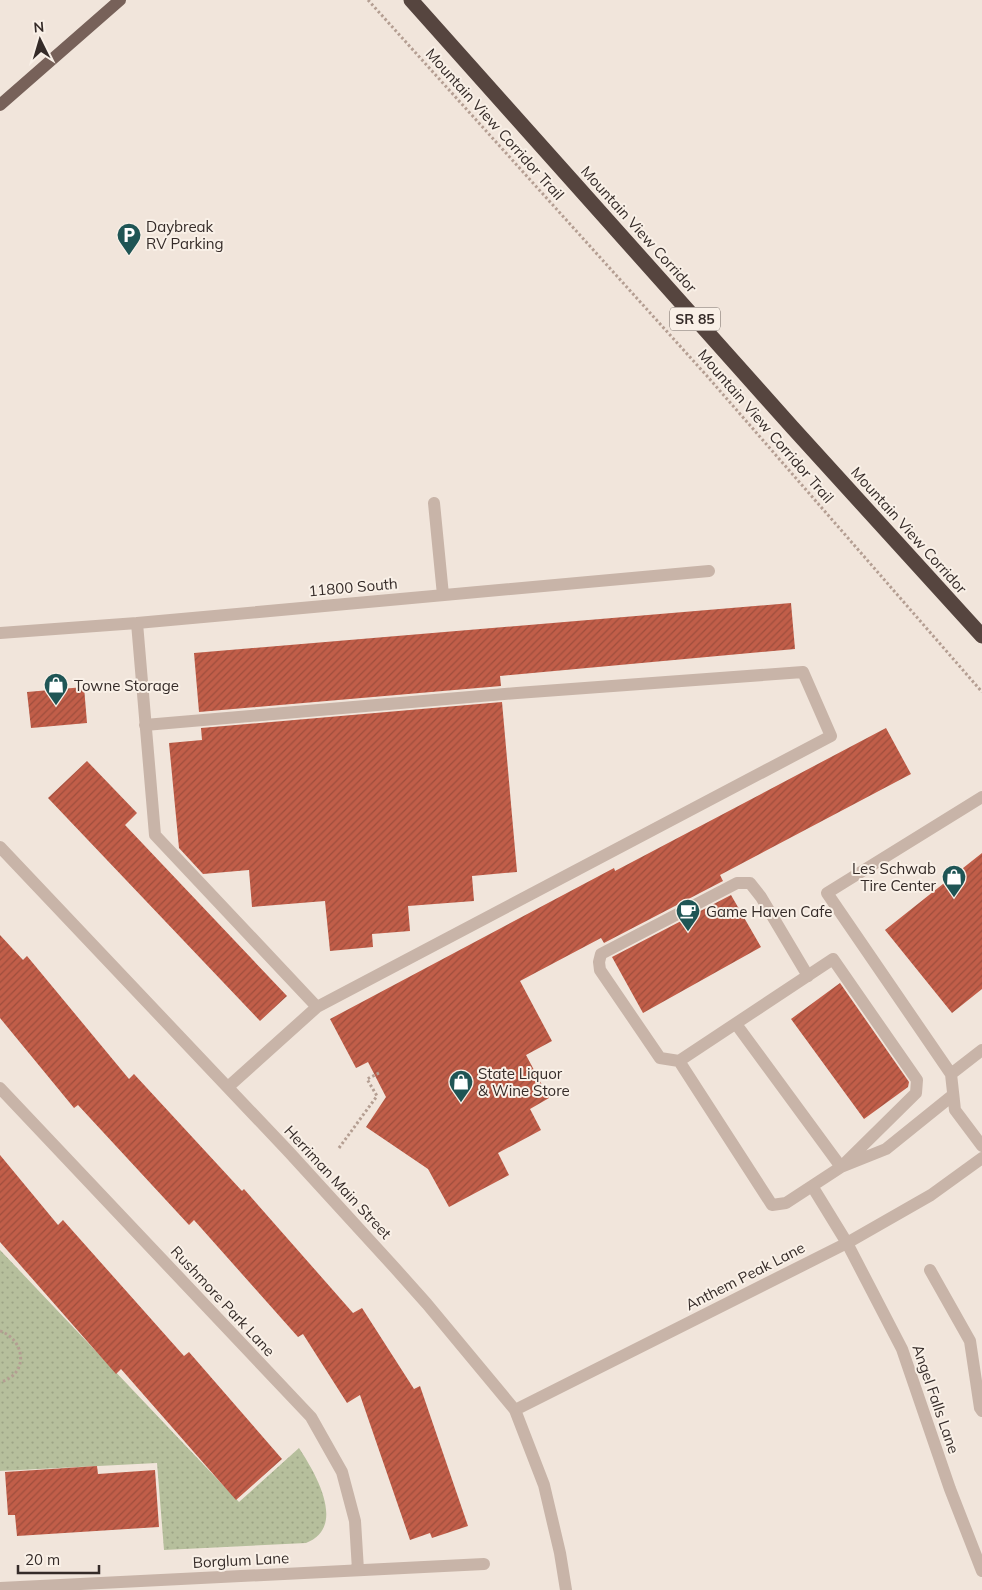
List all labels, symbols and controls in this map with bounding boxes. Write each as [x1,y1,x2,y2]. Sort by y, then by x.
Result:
north arrow [15,15,65,65]
text: N [33,18,45,36]
street label: Mountain View Corridor Trail [422,44,568,204]
street label: Mountain View Corridor [577,162,701,297]
place label: Daybreak RV Parking [146,217,224,253]
parking icon: Daybreak RV Parking [116,222,142,256]
road number: SR 85 [670,308,720,330]
street label: Mountain View Corridor Trail [694,345,838,507]
street label: Mountain View Corridor [847,463,971,598]
street label: 11800 South [308,574,398,600]
shop icon: Towne Storage [43,672,69,706]
place label: Towne Storage [74,676,179,695]
place label: Les Schwab Tire Center [852,859,937,895]
shop icon: Les Schwab Tire Center [941,864,967,898]
cafe icon: Game Haven Cafe [675,898,701,932]
place label: Game Haven Cafe [706,902,832,921]
place label: State Liquor & Wine Store [478,1064,570,1100]
shop icon: State Liquor & Wine Store [448,1069,474,1103]
street label: Herriman Main Street [280,1121,396,1243]
street label: Anthem Peak Lane [682,1238,808,1314]
street label: Rushmore Park Lane [167,1242,279,1360]
street label: Angel Falls Lane [908,1342,964,1456]
scale bar [18,1542,99,1574]
street label: Borglum Lane [192,1548,290,1572]
text: 20 m [25,1550,60,1569]

